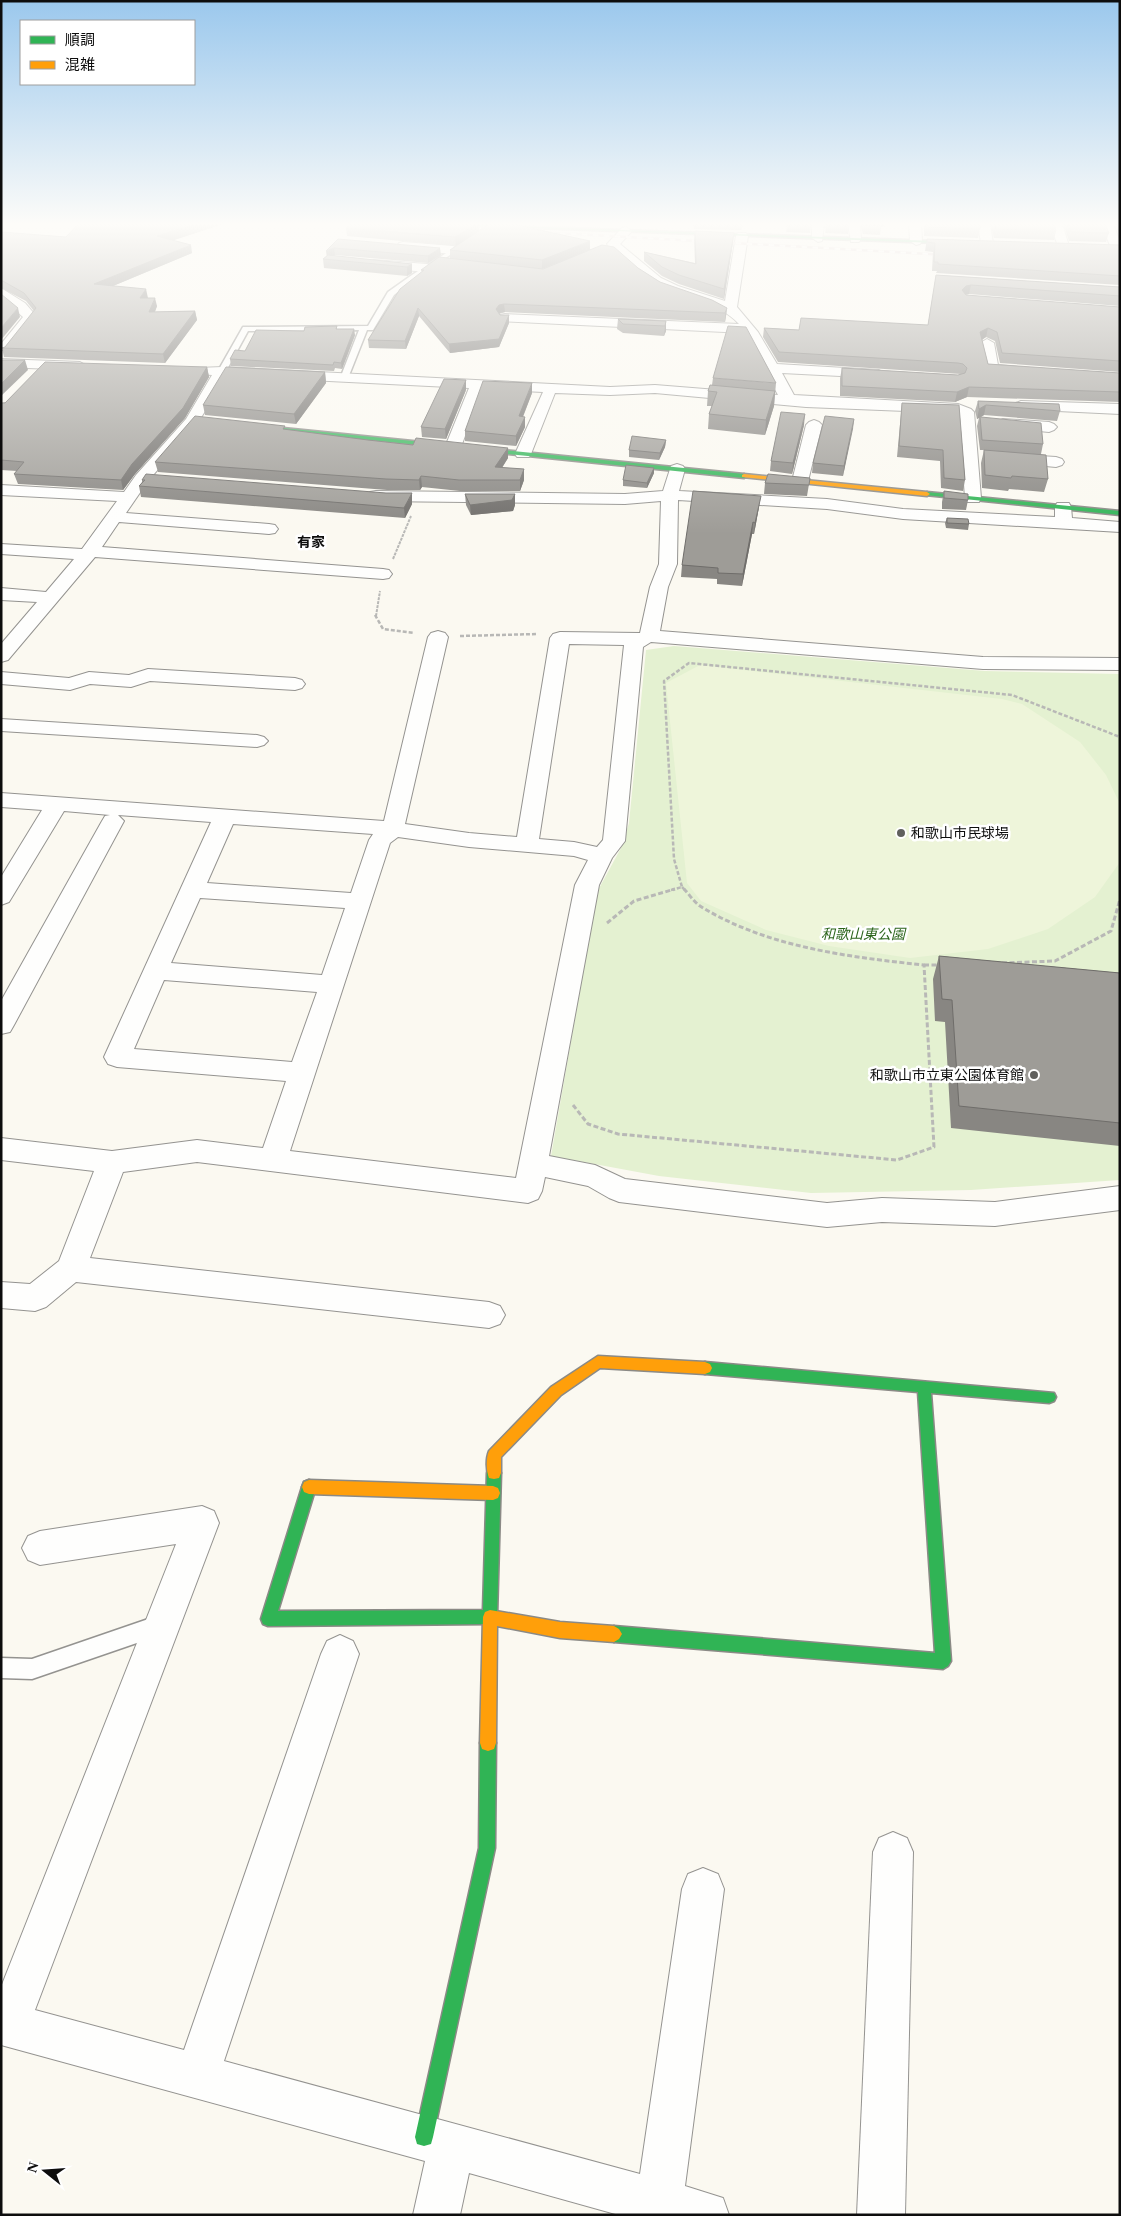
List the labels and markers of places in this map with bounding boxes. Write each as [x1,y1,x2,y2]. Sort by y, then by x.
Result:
place label: 和歌山市民球場 [911,826,1009,841]
marker: 和歌山市民球場 [895,827,907,839]
place label: 和歌山市立東公園体育館 [870,1068,1024,1083]
marker: 和歌山市立東公園体育館 [1028,1069,1040,1081]

